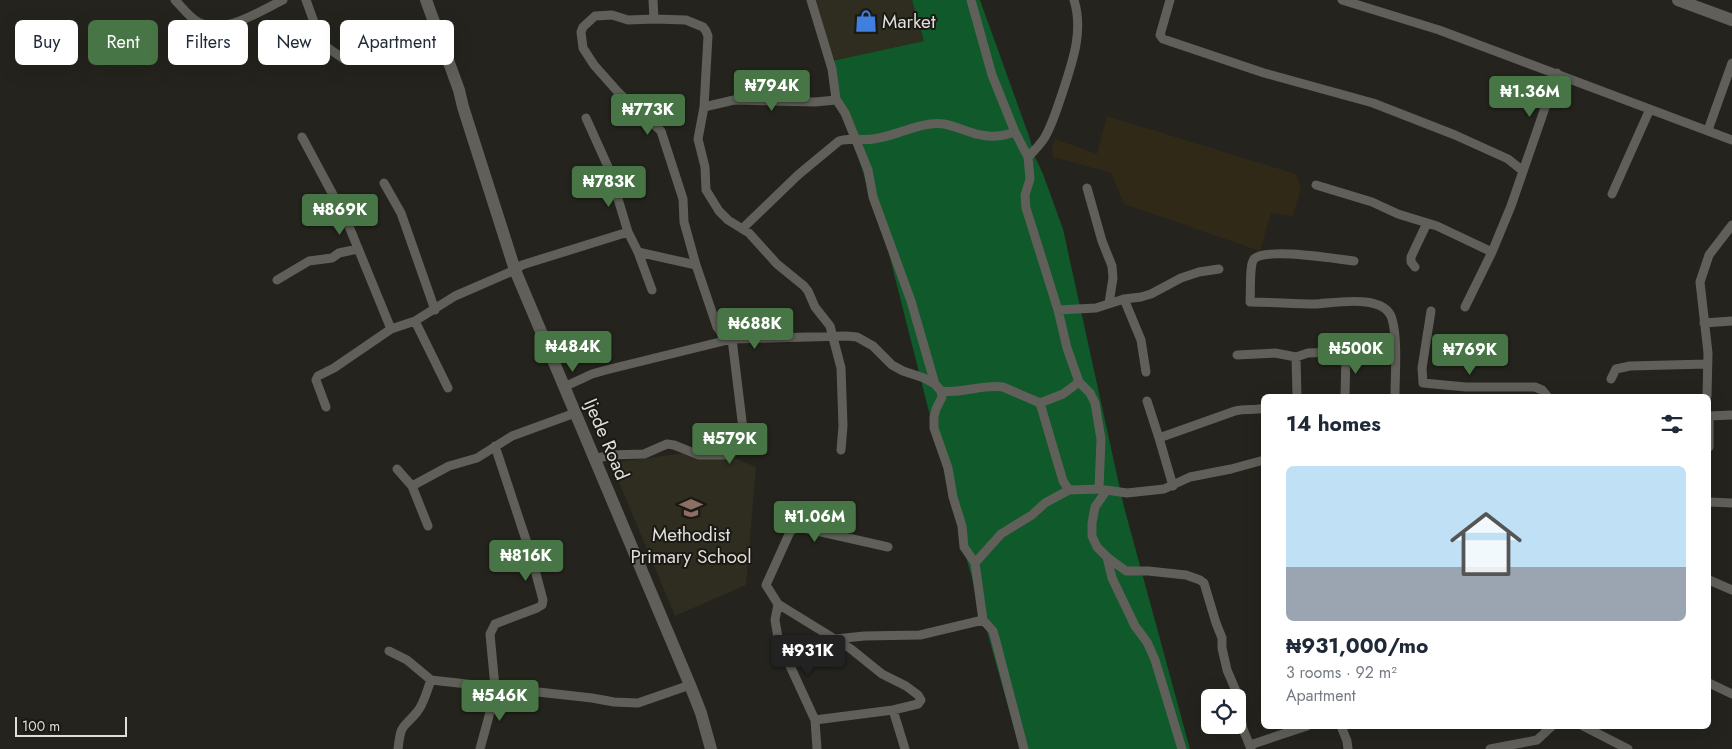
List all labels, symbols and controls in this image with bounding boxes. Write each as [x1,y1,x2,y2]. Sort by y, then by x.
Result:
shop icon: Market [853,8,879,34]
place label: Market [882,8,936,35]
chip: Buy [15,20,78,65]
chip: Rent [88,20,158,65]
chip: Filters [168,20,248,65]
chip: New [258,20,330,65]
chip: Apartment [340,20,454,65]
pin: ₦794K [737,70,807,112]
text: ₦794K [745,74,799,97]
pin: ₦1.36M [1489,76,1571,118]
text: ₦1.36M [1500,80,1560,103]
pin: ₦773K [613,94,683,136]
text: ₦773K [622,98,674,121]
pin: ₦783K [574,166,644,208]
text: ₦783K [583,170,635,193]
pin: ₦869K [305,194,375,236]
text: ₦869K [313,198,367,221]
pin: ₦688K [720,308,790,350]
text: ₦688K [728,312,782,335]
pin: ₦484K [538,330,608,373]
pin: ₦500K [1321,332,1391,375]
pin: ₦769K [1435,334,1505,376]
text: ₦484K [545,335,601,358]
text: ₦500K [1329,337,1383,360]
text: ₦769K [1443,338,1497,361]
street label: Ijede Road [577,394,636,484]
text: 14 homes [1286,409,1381,439]
icon: filters [1658,410,1686,438]
pin: ₦579K [695,422,765,465]
text: ₦579K [703,427,757,450]
school or university icon: Methodist Primary School [678,495,704,521]
icon: home [1441,499,1531,589]
pin: ₦1.06M [774,500,856,543]
text: ₦1.06M [785,505,845,528]
place label: Methodist Primary School [630,521,752,570]
pin: ₦816K [491,540,561,582]
text: ₦816K [500,544,552,567]
text: ₦931,000/mo [1286,631,1428,661]
pin: ₦931K [773,634,843,677]
text: ₦931K [782,639,834,662]
text: 3 rooms · 92 m² [1286,661,1397,684]
pin: ₦546K [465,680,535,722]
text: ₦546K [473,684,527,707]
text: Apartment [1286,684,1356,707]
map controls [1201,689,1246,734]
button: locate [1201,689,1246,734]
scale bar [15,714,128,737]
text: 100 m [22,716,60,736]

